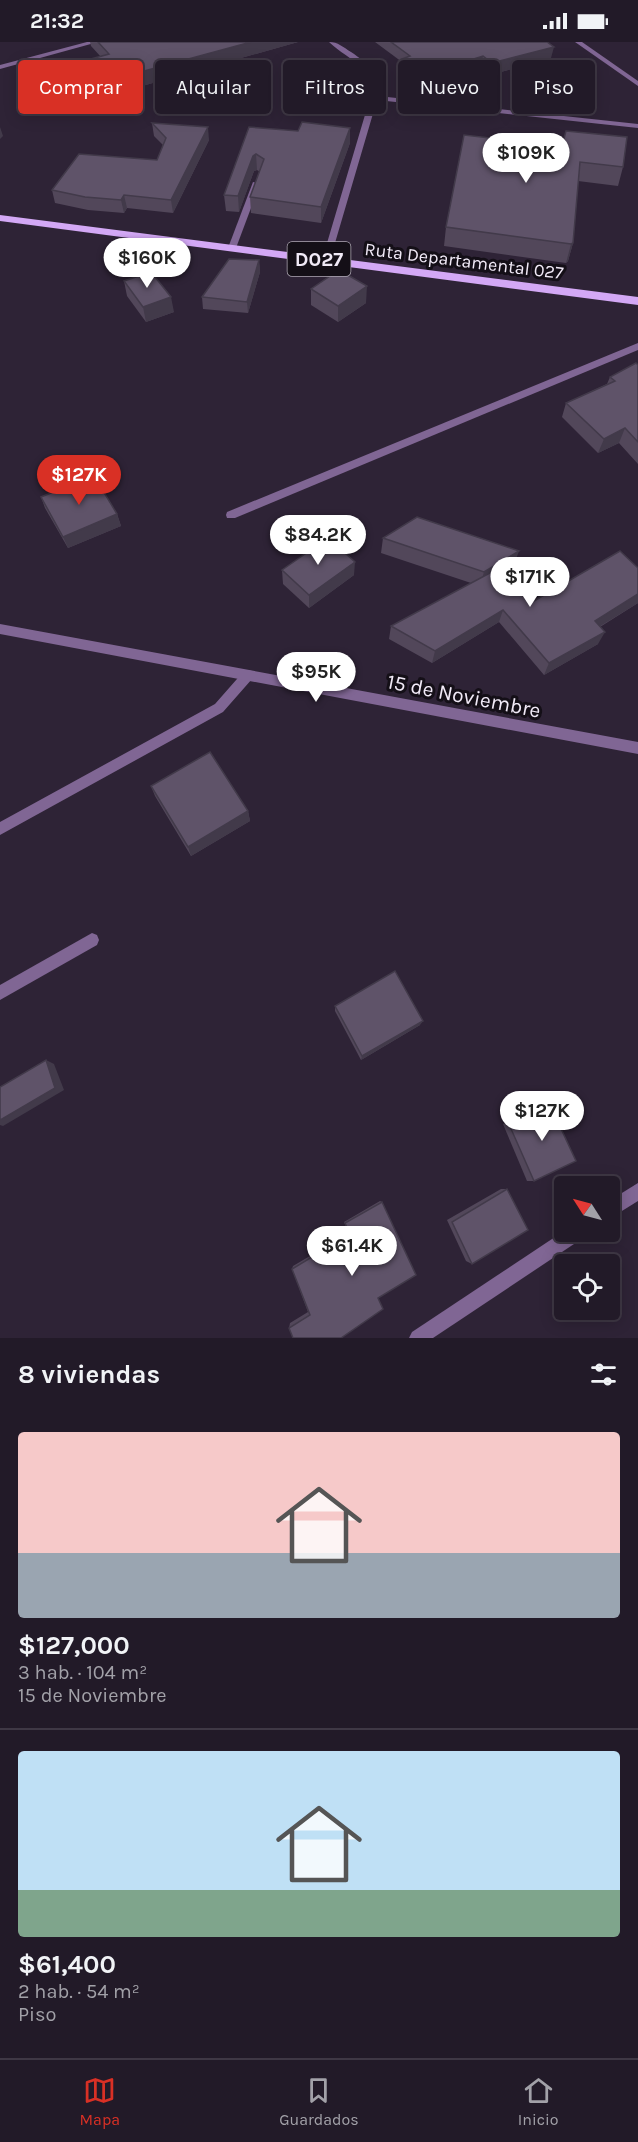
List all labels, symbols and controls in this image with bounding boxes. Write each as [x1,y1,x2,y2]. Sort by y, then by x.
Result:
text: 21:32 [30,8,84,34]
chip: Comprar [18,60,143,114]
chip: Alquilar [155,60,271,114]
chip: Filtros [283,60,386,114]
chip: Nuevo [398,60,500,114]
chip: Piso [512,60,595,114]
pin: $109K [484,133,568,184]
text: $109K [497,141,555,164]
pin: $160K [105,238,189,289]
street label: Ruta Departamental 027 [363,238,565,284]
road number: D027 [288,242,350,276]
text: $160K [118,246,176,269]
pin: $127K [37,455,121,506]
text: $127K [51,463,107,486]
pin: $84.2K [269,515,367,566]
text: $84.2K [284,523,352,546]
pin: $171K [488,557,572,608]
text: $171K [504,565,556,588]
pin: $95K [280,652,352,703]
text: $95K [291,660,341,683]
street label: 15 de Noviembre [385,669,543,723]
pin: $127K [500,1091,584,1142]
text: $127K [514,1099,570,1122]
north arrow [554,1176,620,1242]
map controls [554,1176,620,1320]
pin: $61.4K [303,1226,401,1277]
text: $61.4K [321,1234,383,1257]
button: locate [554,1254,620,1320]
icon: filters [587,1358,620,1391]
text: 8 viviendas [18,1359,160,1390]
icon: home [265,1471,373,1579]
text: $127,000 [18,1630,130,1661]
text: 3 hab. · 104 m² [18,1661,147,1684]
text: 15 de Noviembre [18,1684,166,1707]
icon: home [265,1790,373,1898]
text: $61,400 [18,1949,116,1980]
text: 2 hab. · 54 m² [18,1980,140,2003]
text: Piso [18,2003,56,2026]
tab: Mapa [80,2074,120,2129]
tab: Guardados [279,2074,359,2129]
tab: Inicio [518,2074,558,2129]

